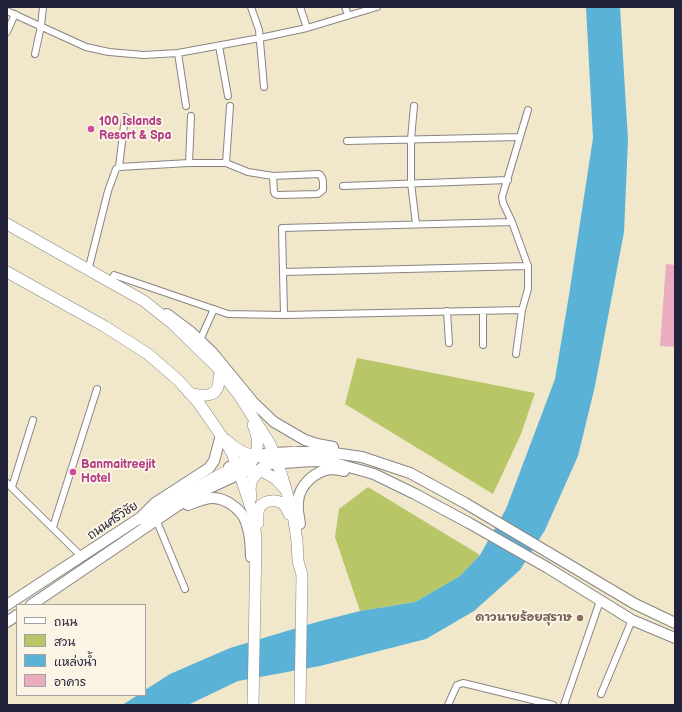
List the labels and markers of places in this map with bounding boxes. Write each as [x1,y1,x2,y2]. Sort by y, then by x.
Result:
place label: 100 Islands Resort & Spa [99,115,171,143]
marker: 100 Islands Resort & Spa [86,124,96,134]
place label: Banmaitreejit Hotel [81,458,156,486]
marker: Banmaitreejit Hotel [68,467,78,477]
place label: ดาวนายร้อยสุราษ [475,611,572,625]
marker: ดาวนายร้อยสุราษ [575,613,585,623]

